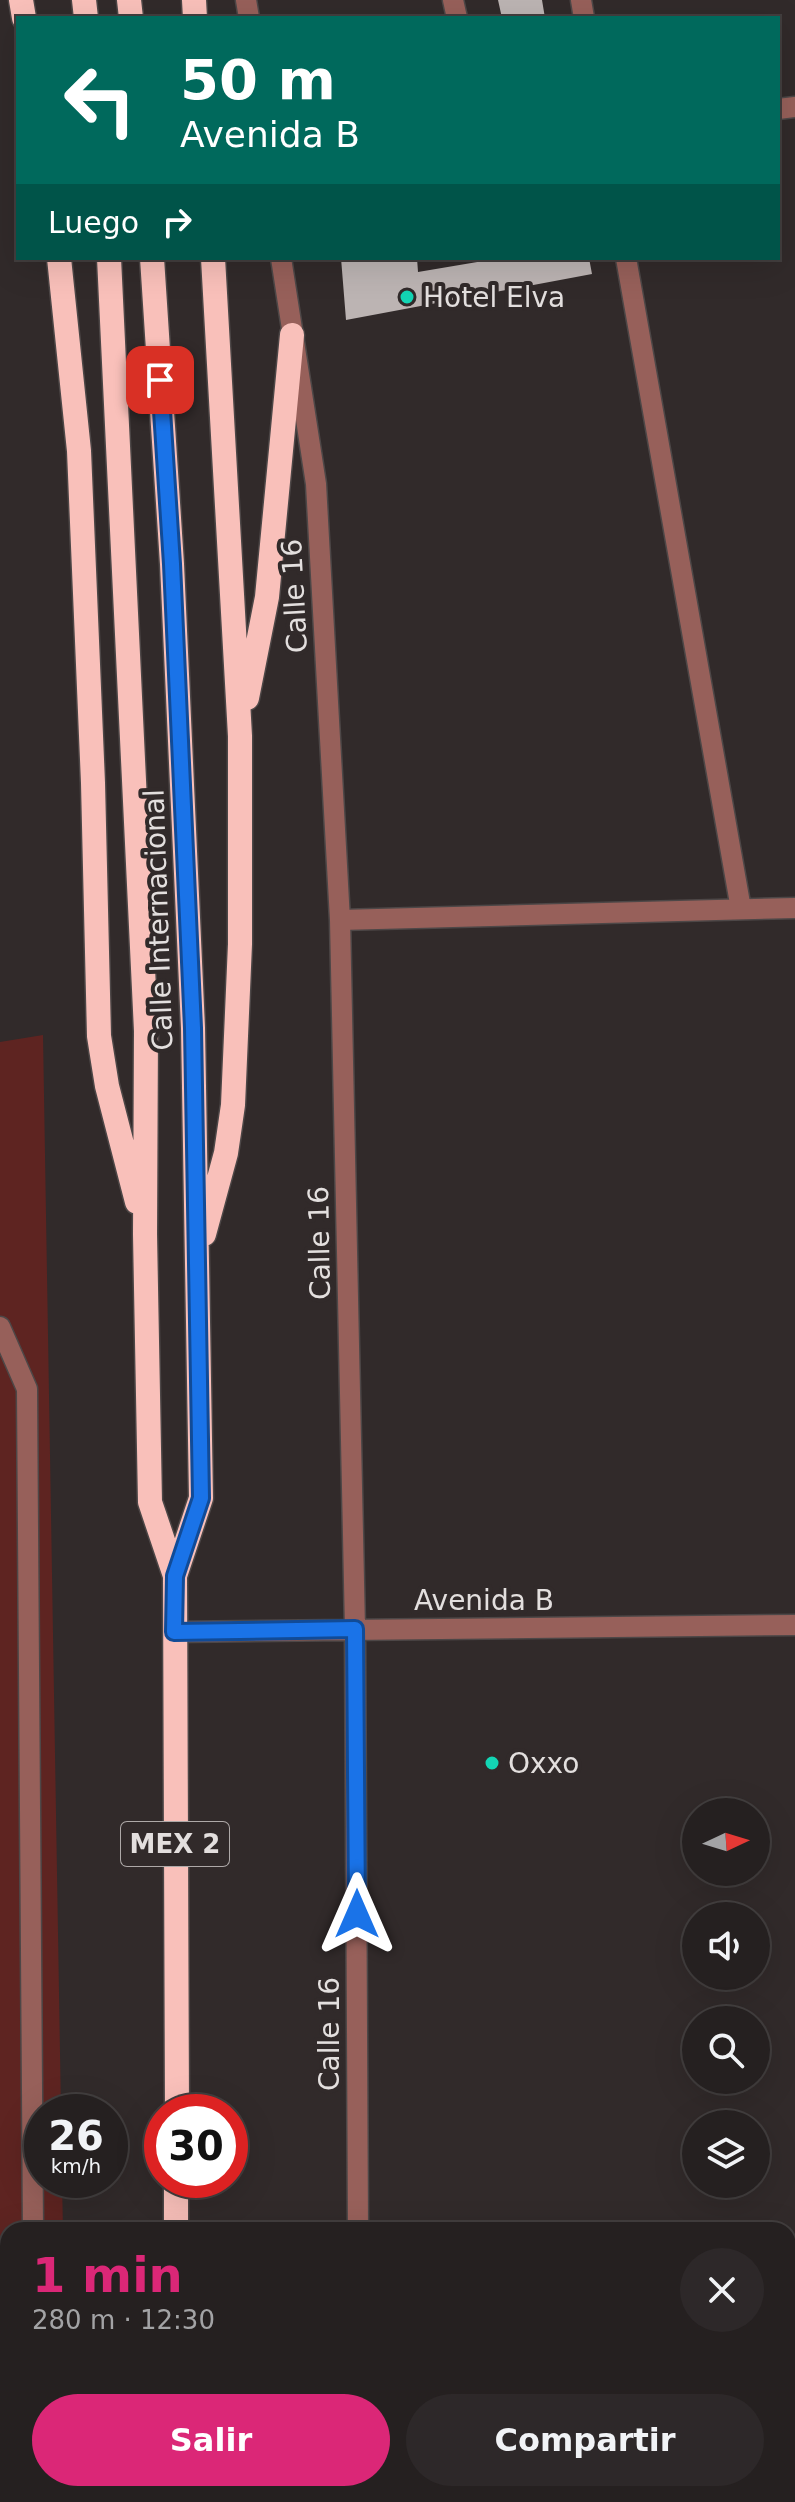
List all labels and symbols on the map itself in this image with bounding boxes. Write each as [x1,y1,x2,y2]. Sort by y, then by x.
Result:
place label: Hotel Elva [423,281,565,314]
marker: Hotel Elva [398,288,416,306]
pin [126,346,194,414]
street label: Calle 16 [275,538,314,654]
street label: Calle Internacional [137,789,180,1051]
street label: Calle 16 [302,1186,337,1300]
street label: Avenida B [414,1584,554,1617]
place label: Oxxo [508,1747,579,1780]
marker: Oxxo [483,1754,501,1772]
north arrow [682,1798,770,1886]
road number: MEX 2 [121,1822,229,1866]
position arrow [315,1872,399,1956]
street label: Calle 16 [313,1977,346,2091]
speed limit sign: 30 [144,2094,248,2198]

